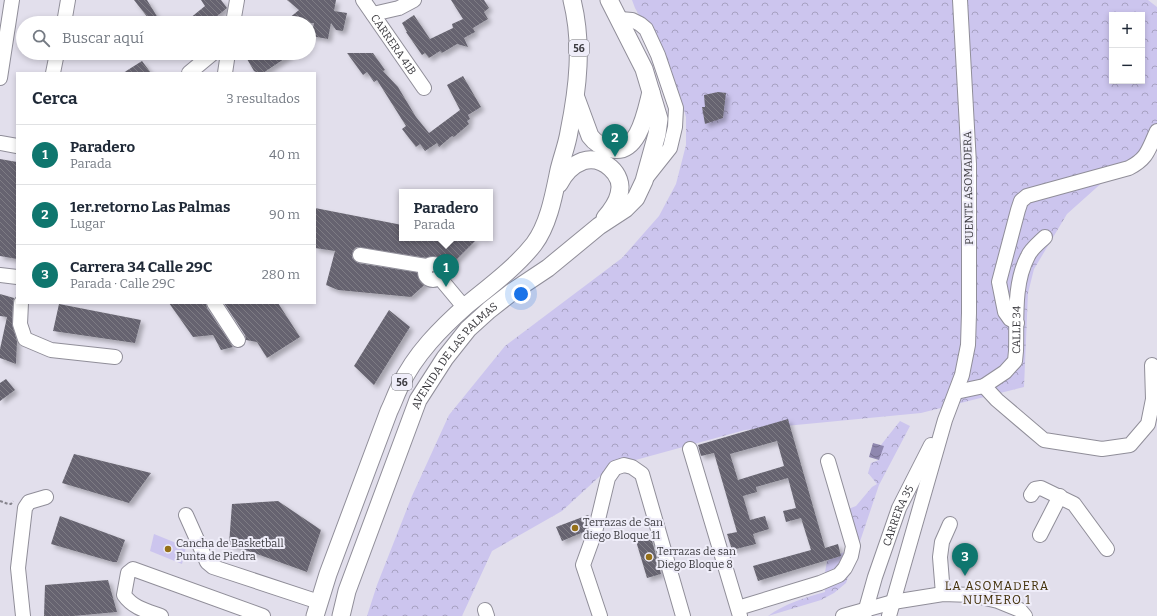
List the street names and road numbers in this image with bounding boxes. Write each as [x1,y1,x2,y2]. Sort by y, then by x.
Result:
street label: CARRERA 41B [368,12,419,77]
road number: 56 [569,40,589,56]
street label: PUENTE ASOMADERA [961,131,976,245]
street label: AVENIDA DE LAS PALMAS [409,300,500,411]
street label: CALLE 34 [1010,305,1024,354]
road number: 56 [392,374,412,390]
street label: CARRERA 35 [880,483,917,548]

